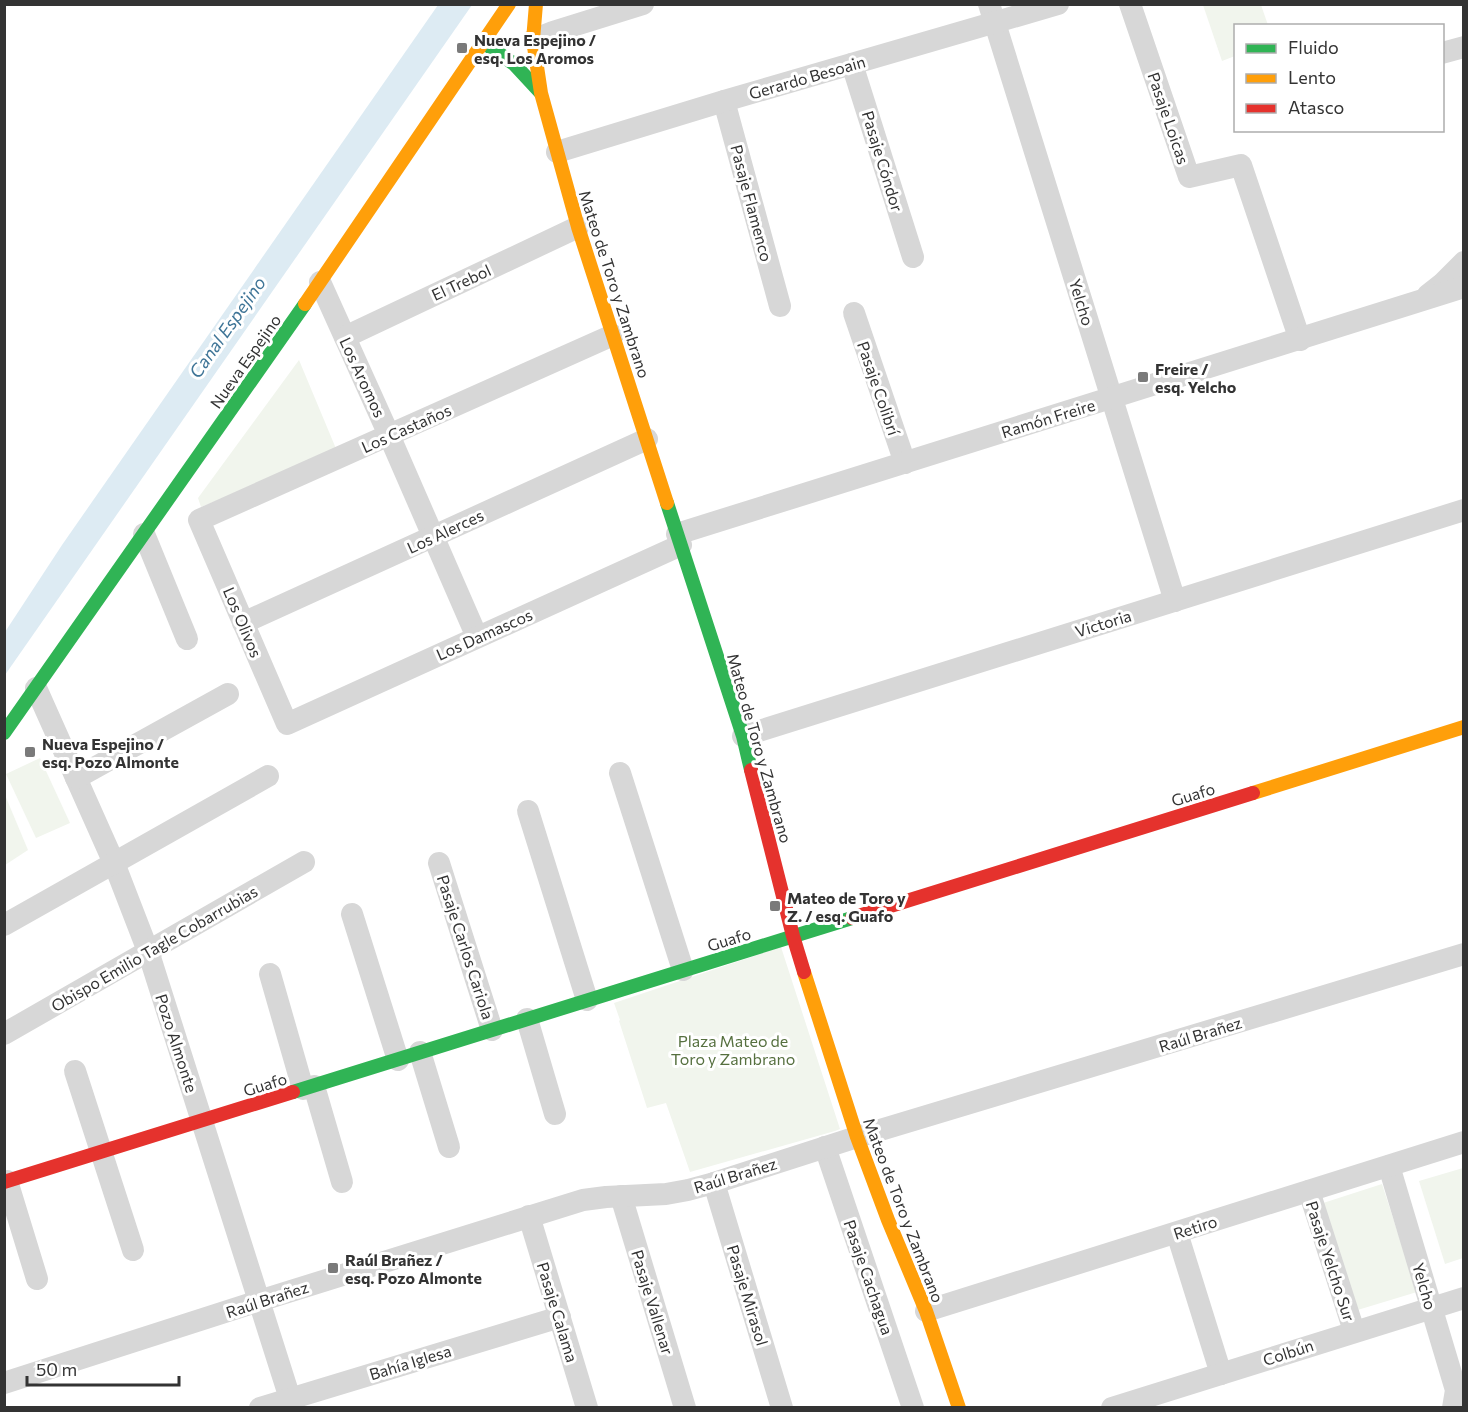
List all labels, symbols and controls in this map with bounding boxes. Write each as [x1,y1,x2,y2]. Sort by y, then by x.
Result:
legend [1234,24,1444,132]
place label: Nueva Espejino / esq. Los Aromos [474,30,597,67]
text: Fluido [1288,36,1339,58]
marker: Nueva Espejino / esq. Los Aromos [455,41,469,55]
street label: Gerardo Besoain [747,51,867,103]
text: Lento [1288,66,1336,88]
street label: Pasaje Loicas [1144,70,1194,166]
text: Atasco [1288,96,1344,118]
street label: Pasaje Cóndor [859,108,908,214]
street label: Pasaje Flamenco [727,142,777,264]
street label: Mateo de Toro y Zambrano [576,188,654,380]
street label: El Trebol [428,260,494,304]
water label: Canal Espejino [184,272,270,382]
street label: Yelcho [1066,276,1098,328]
street label: Nueva Espejino [206,310,284,412]
street label: Los Aromos [336,334,390,420]
street label: Pasaje Colibrí [854,338,904,438]
place label: Freire / esq. Yelcho [1155,359,1237,396]
marker: Freire / esq. Yelcho [1136,370,1150,384]
street label: Ramón Freire [999,395,1097,441]
street label: Los Castaños [358,400,454,456]
street label: Los Alerces [404,505,486,557]
street label: Los Olivos [220,584,266,660]
street label: Los Damascos [433,604,535,664]
street label: Victoria [1073,605,1133,641]
street label: Mateo de Toro y Zambrano [724,651,796,845]
place label: Nueva Espejino / esq. Pozo Almonte [42,734,179,771]
marker: Nueva Espejino / esq. Pozo Almonte [23,745,37,759]
street label: Guafo [1169,778,1217,810]
street label: Pasaje Carlos Cariola [434,872,498,1022]
street label: Obispo Emilio Tagle Cobarrubias [47,881,261,1015]
place label: Mateo de Toro y Z. / esq. Guafo [787,888,906,925]
marker: Mateo de Toro y Z. / esq. Guafo [768,899,782,913]
street label: Guafo [705,923,753,955]
street label: Pozo Almonte [152,991,202,1095]
street label: Raúl Brañez [1156,1012,1244,1056]
park label: Plaza Mateo de Toro y Zambrano [671,1031,795,1068]
street label: Guafo [241,1068,289,1100]
street label: Mateo de Toro y Zambrano [860,1115,948,1305]
street label: Raúl Brañez [691,1153,779,1197]
street label: Pasaje Yelcho Sur [1303,1198,1360,1324]
street label: Retiro [1171,1211,1219,1243]
street label: Pasaje Cachagua [840,1217,898,1337]
street label: Pasaje Mirasol [724,1242,772,1348]
street label: Pasaje Vallenar [628,1247,678,1357]
place label: Raúl Brañez / esq. Pozo Almonte [345,1250,482,1287]
street label: Pasaje Calama [534,1260,582,1364]
street label: Yelcho [1409,1260,1441,1312]
marker: Raúl Brañez / esq. Pozo Almonte [326,1261,340,1275]
street label: Raúl Brañez [223,1277,311,1321]
street label: Colbún [1260,1335,1316,1369]
street label: Bahía Iglesa [367,1341,453,1383]
scale bar [27,1349,178,1387]
text: 50 m [36,1358,77,1380]

